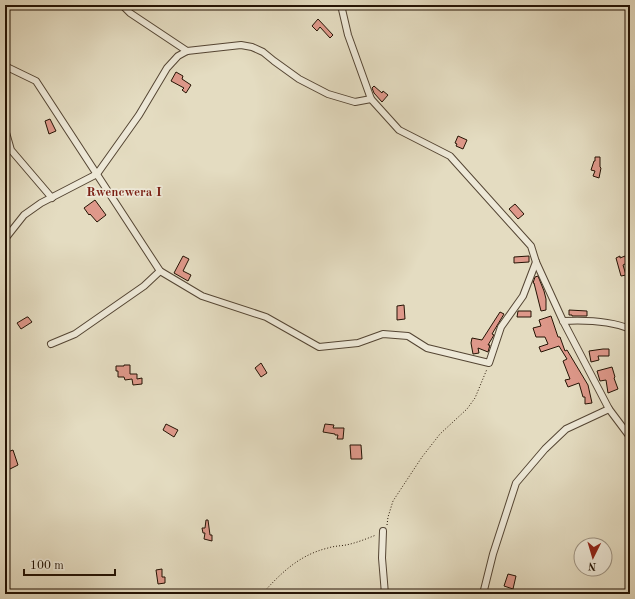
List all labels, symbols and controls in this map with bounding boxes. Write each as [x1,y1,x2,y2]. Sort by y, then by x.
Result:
district label: Rwencwera I [86,186,162,199]
north arrow [573,537,613,577]
scale bar [24,551,115,577]
text: 100 m [30,560,64,572]
text: N [587,560,597,571]

